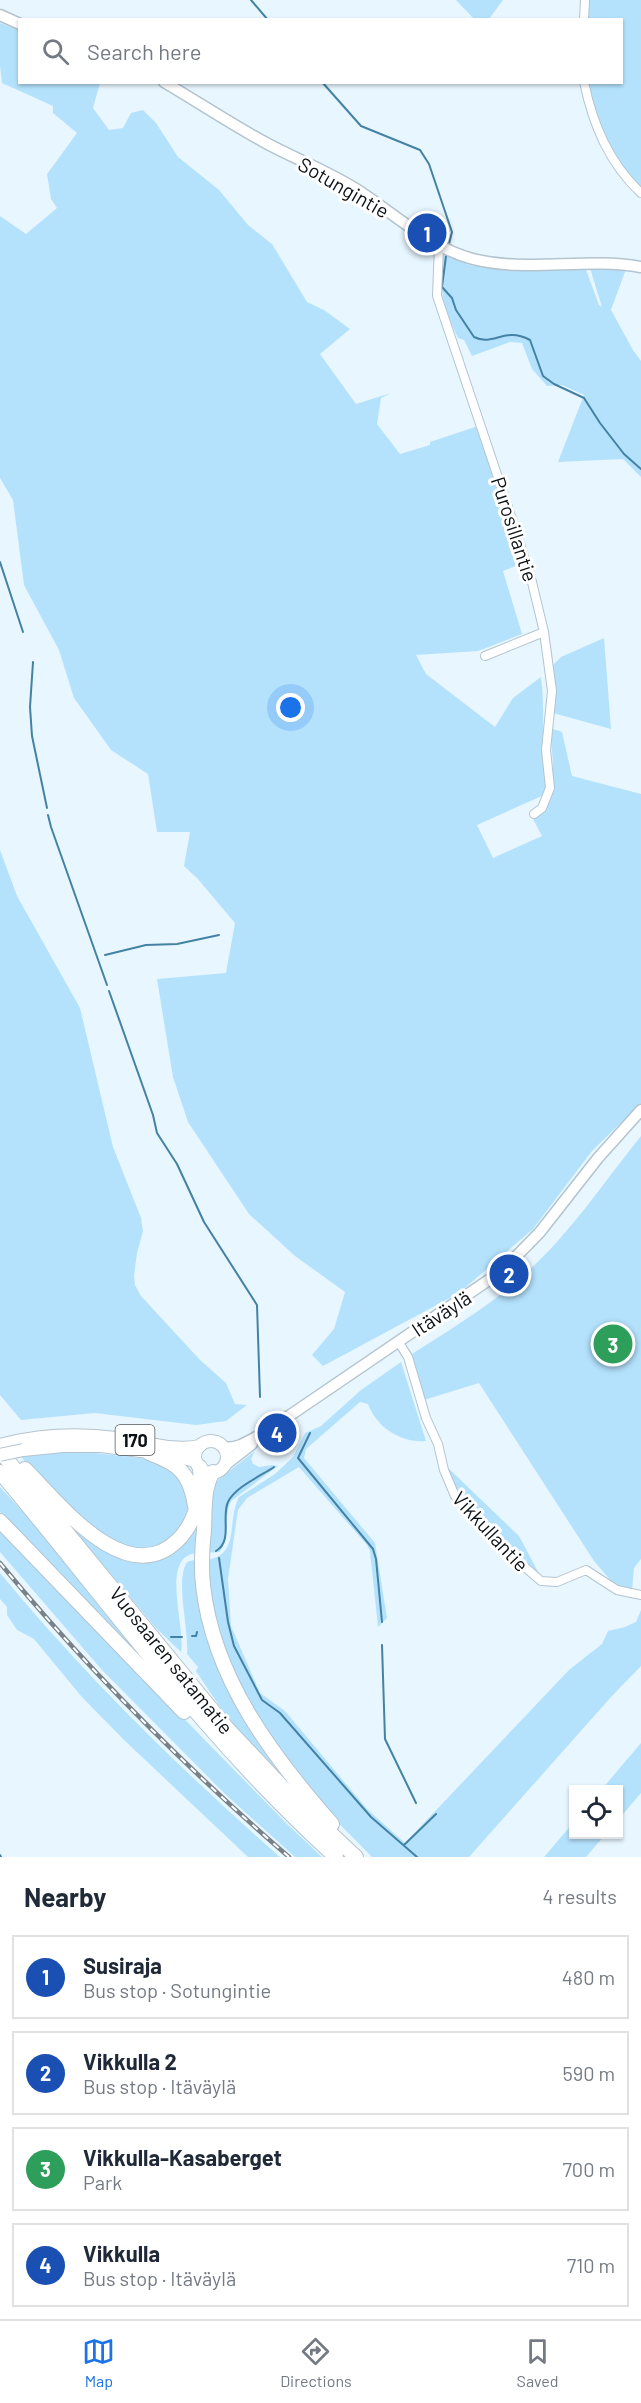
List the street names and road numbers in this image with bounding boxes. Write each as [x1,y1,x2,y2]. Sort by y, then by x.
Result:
street label: Sotungintie [294,151,394,223]
street label: Purosillantie [487,474,543,584]
street label: Itäväylä [407,1285,475,1341]
road number: 170 [116,1425,154,1455]
street label: Vikkullantie [448,1486,534,1576]
street label: Vuosaaren satamatie [105,1581,239,1739]

